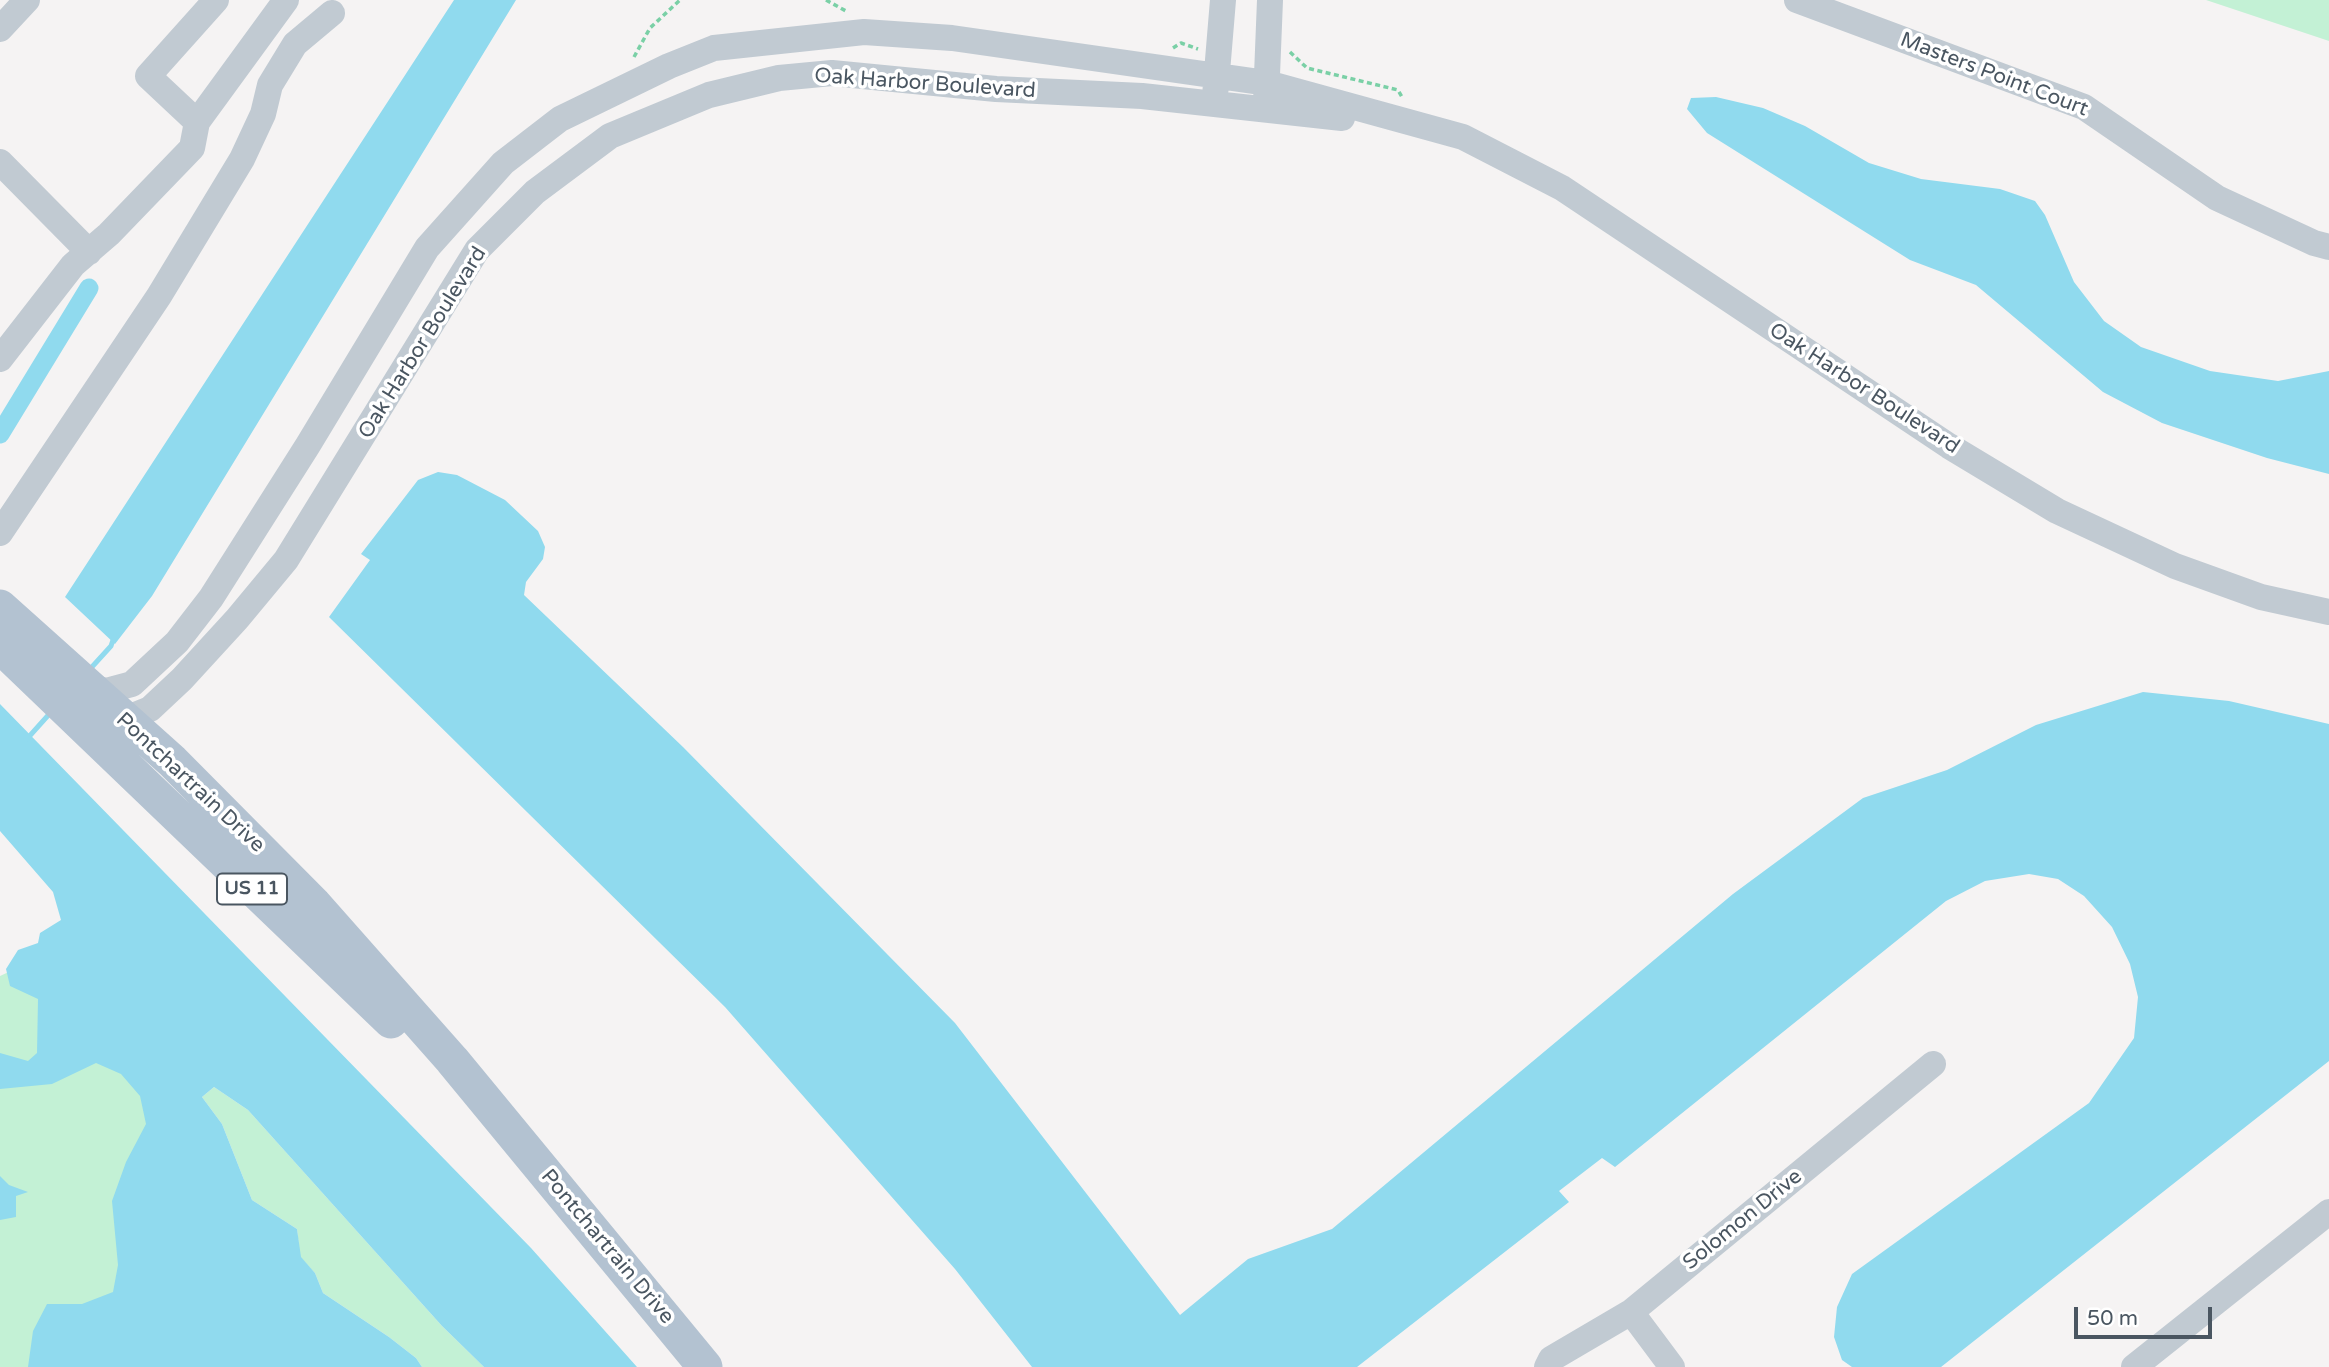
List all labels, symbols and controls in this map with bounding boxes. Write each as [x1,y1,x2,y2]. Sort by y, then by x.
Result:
street label: Masters Point Court [1897,28,2091,122]
street label: Oak Harbor Boulevard [814,64,1036,104]
street label: Oak Harbor Boulevard [354,242,492,444]
street label: Oak Harbor Boulevard [1764,318,1964,460]
street label: Pontchartrain Drive [111,708,269,858]
road number: US 11 [217,874,287,904]
street label: Solomon Drive [1678,1164,1808,1276]
street label: Pontchartrain Drive [535,1165,679,1329]
scale bar [2077,1294,2215,1338]
text: 50 m [2087,1306,2138,1331]

